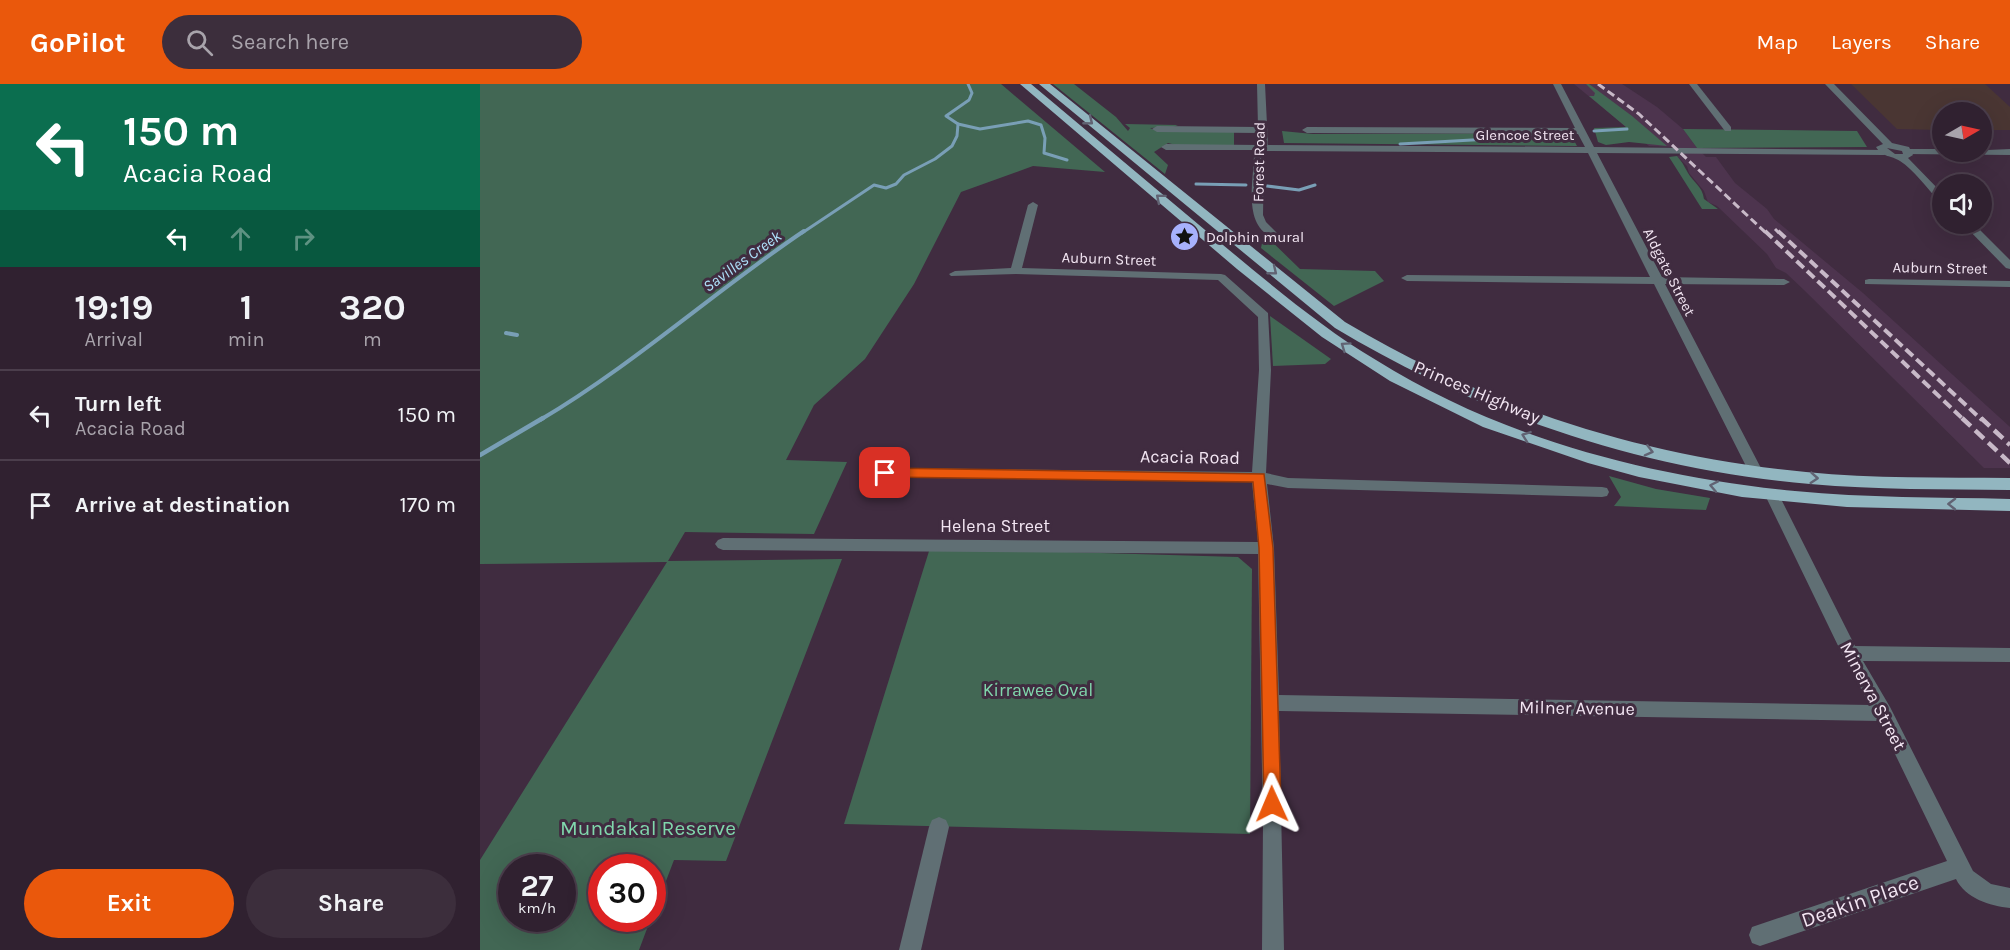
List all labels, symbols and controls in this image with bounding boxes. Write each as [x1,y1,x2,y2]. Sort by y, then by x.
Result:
search box [162,15,582,69]
text: GoPilot [30,26,126,59]
icon: search [183,26,216,59]
text: Search here [231,29,349,55]
text: Map [1756,30,1798,54]
text: Layers [1831,30,1892,54]
text: Share [1925,30,1980,54]
north arrow [1932,102,1992,162]
map controls [1932,102,1992,234]
text: 150 m [123,106,239,156]
icon: left [24,108,102,186]
one-way arrow [1082,114,1093,125]
street label: Forest Road [1249,122,1269,202]
street label: Glencoe Street [1476,126,1575,144]
text: Acacia Road [123,157,273,189]
button: sound [1932,174,1992,234]
one-way arrow [1156,194,1167,205]
place icon: Dolphin mural [1169,221,1201,253]
icon: left [161,222,194,255]
icon: ahead [224,222,257,255]
icon: right [287,222,320,255]
street label: Aldgate Street [1639,225,1699,319]
water label: Savilles Creek [699,226,786,296]
place label: Dolphin mural [1206,228,1304,246]
street label: Auburn Street [1061,248,1157,270]
street label: Auburn Street [1892,258,1988,278]
one-way arrow [1266,263,1277,274]
text: 19:19 [74,286,154,328]
text: 1 [240,286,253,328]
text: 320 [339,286,406,328]
text: Arrival [85,328,143,351]
text: min [228,328,265,351]
text: m [363,328,382,351]
one-way arrow [1340,342,1351,353]
street label: Princes Highway [1411,356,1544,429]
text: Turn left [75,391,162,417]
icon: left [24,399,57,432]
text: 150 m [397,402,456,428]
text: Acacia Road [75,417,186,440]
one-way arrow [1522,430,1532,443]
one-way arrow [1644,443,1654,456]
street label: Acacia Road [1140,445,1240,469]
pin [859,447,910,498]
icon: arrive [868,456,901,489]
one-way arrow [1810,472,1819,485]
one-way arrow [1710,480,1720,493]
icon: arrive [24,489,57,522]
text: Arrive at destination [75,492,290,518]
text: 170 m [400,492,456,518]
one-way arrow [1947,498,1956,510]
street label: Helena Street [940,515,1050,537]
street label: Minerva Street [1835,638,1911,754]
park label: Kirrawee Oval [983,679,1093,701]
street label: Milner Avenue [1519,696,1635,720]
position arrow [1240,772,1304,836]
park label: Mundakal Reserve [560,816,736,840]
speed limit sign: 30 [588,854,666,932]
text: 27 [520,868,554,904]
button: Exit [24,869,234,938]
button: Share [246,869,456,938]
street label: Deakin Place [1798,870,1922,932]
text: km/h [518,899,556,917]

